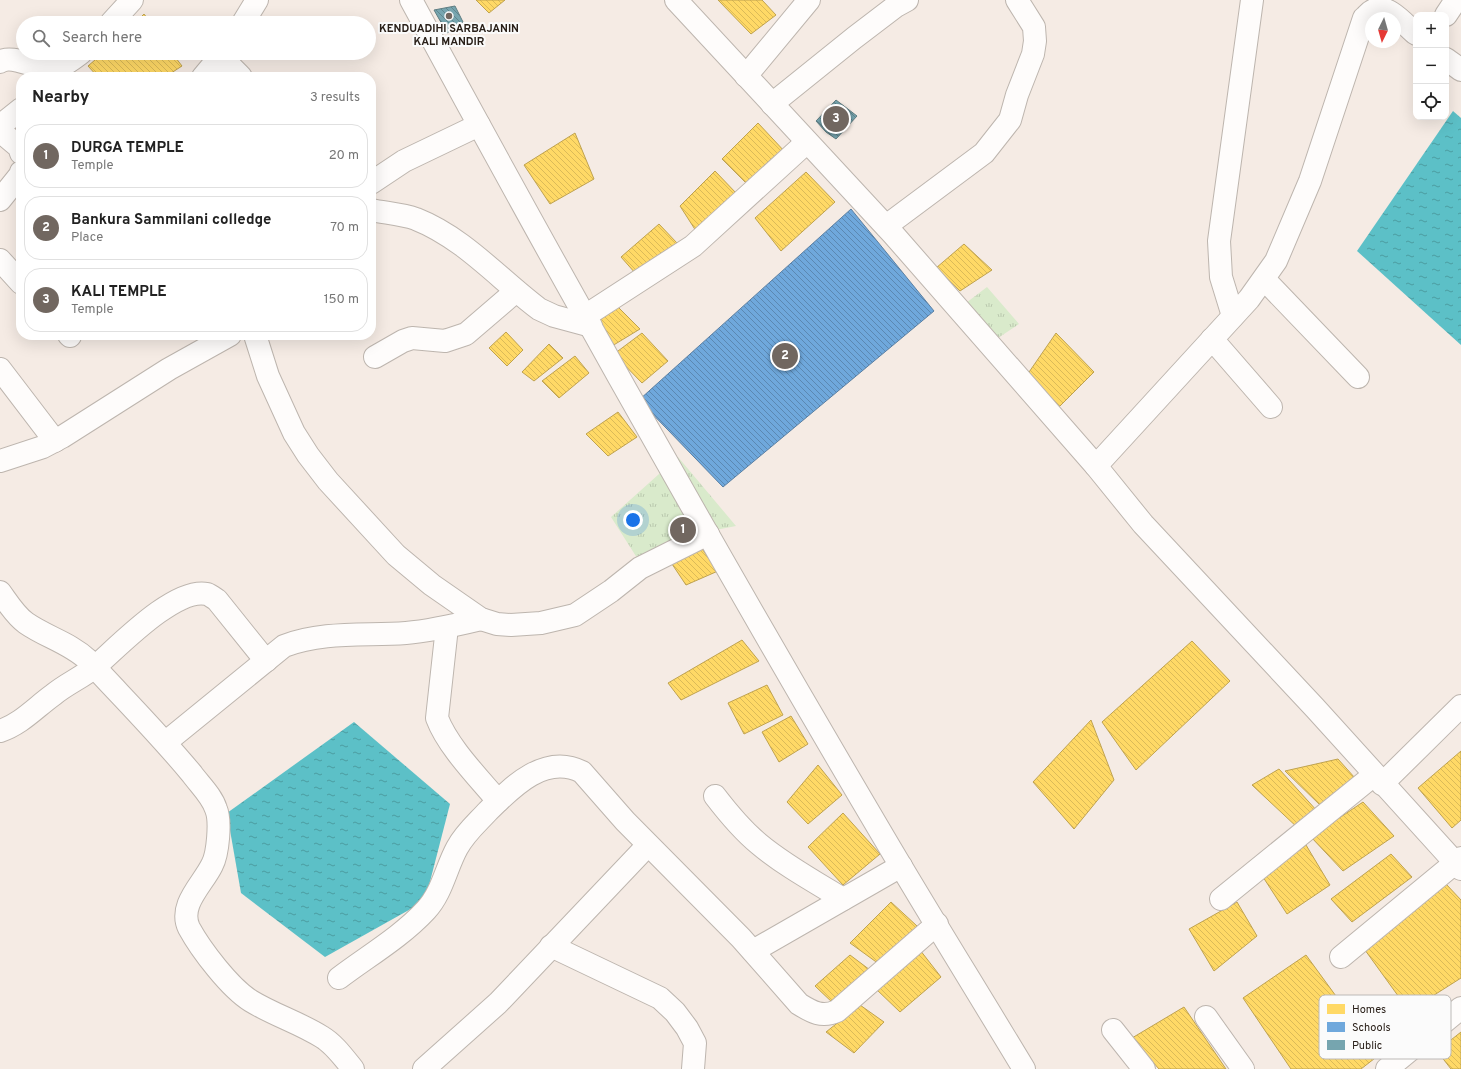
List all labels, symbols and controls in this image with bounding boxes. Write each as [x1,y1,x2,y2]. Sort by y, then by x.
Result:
marker: KENDUADIHI SARBAJANIN KALI MANDIR [444,11,454,21]
north arrow [1365,12,1401,48]
map controls [1413,12,1449,120]
button: + [1413,12,1449,48]
search box [16,16,376,60]
place label: KENDUADIHI SARBAJANIN KALI MANDIR [379,22,519,49]
icon: search [30,27,52,49]
text: Search here [62,29,142,48]
button: − [1413,48,1449,84]
button: locate [1413,84,1449,120]
text: Nearby [32,87,89,109]
text: 3 results [310,90,360,106]
pin: 3 [823,104,849,134]
text: DURGA TEMPLE [71,139,184,158]
text: 1 [43,148,49,164]
text: 20 m [329,148,359,164]
text: Temple [71,158,113,174]
text: Bankura Sammilani colledge [71,211,271,230]
text: 2 [42,220,50,236]
text: 70 m [330,220,359,236]
text: Place [71,230,103,246]
text: KALI TEMPLE [71,283,167,302]
text: 3 [42,292,50,308]
text: 150 m [324,292,359,308]
text: Temple [71,302,113,318]
pin: 2 [772,341,798,371]
your location [623,510,643,530]
pin: 1 [670,515,696,545]
legend [1319,995,1451,1059]
text: Homes [1352,1003,1386,1017]
text: Schools [1352,1021,1391,1035]
text: Public [1352,1039,1382,1053]

